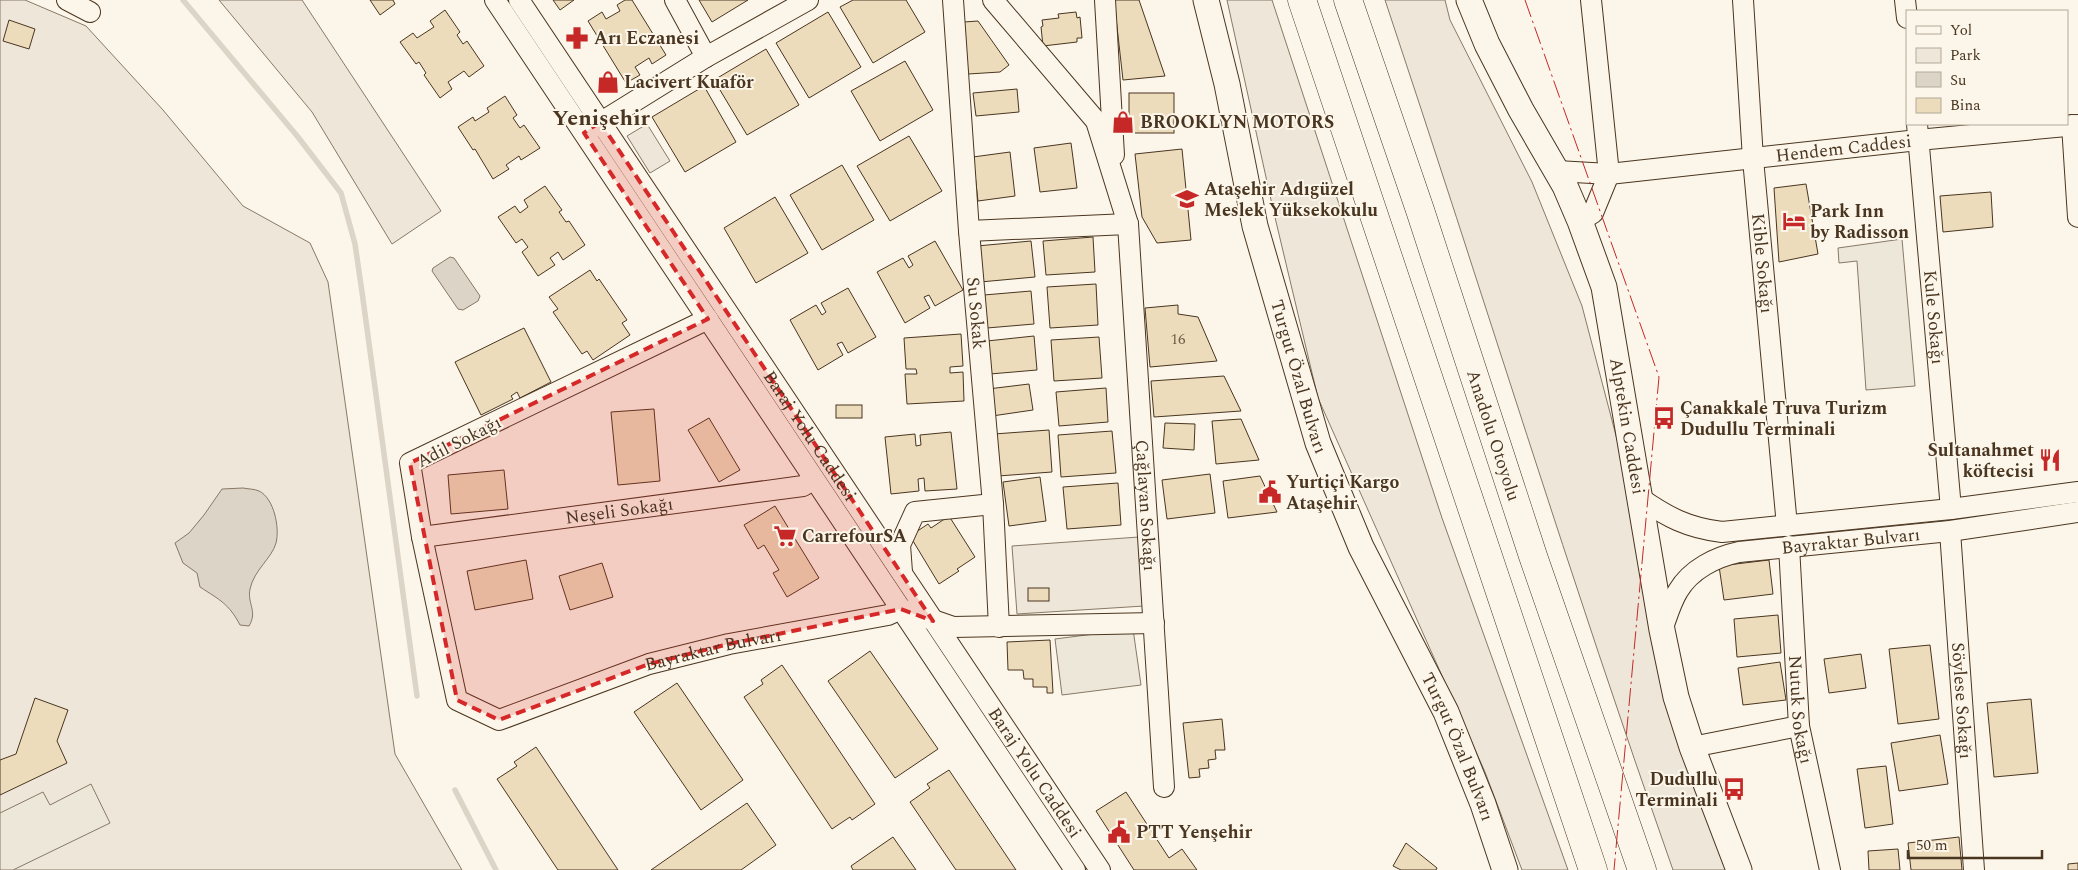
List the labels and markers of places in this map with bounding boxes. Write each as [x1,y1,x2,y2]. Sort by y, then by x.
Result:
pharmacy icon: Arı Eczanesi [564,25,590,51]
place label: Arı Eczanesi [594,25,699,52]
shop icon: Lacivert Kuaför [595,69,621,95]
place label: Lacivert Kuaför [624,69,754,96]
shop icon: BROOKLYN MOTORS [1110,109,1136,135]
place label: BROOKLYN MOTORS [1140,109,1334,136]
place label: Ataşehir Adıgüzel Meslek Yüksekokulu [1204,176,1378,224]
school or university icon: Ataşehir Adıgüzel Meslek Yüksekokulu [1174,186,1200,212]
place label: Park Inn by Radisson [1810,198,1909,246]
hotel icon: Park Inn by Radisson [1781,208,1807,234]
place label: Çanakkale Truva Turizm Dudullu Terminali [1680,395,1887,443]
bus stop icon: Çanakkale Truva Turizm Dudullu Terminali [1651,405,1677,431]
place label: Sultanahmet köftecisi [1927,437,2034,485]
restaurant icon: Sultanahmet köftecisi [2037,447,2063,473]
place label: Yurtiçi Kargo Ataşehir [1286,469,1399,517]
public building icon: Yurtiçi Kargo Ataşehir [1257,479,1283,505]
supermarket icon: CarrefourSA [772,523,798,549]
place label: CarrefourSA [802,523,907,550]
place label: Dudullu Terminali [1635,766,1718,814]
bus stop icon: Dudullu Terminali [1721,776,1747,802]
public building icon: PTT Yenşehir [1106,819,1132,845]
place label: PTT Yenşehir [1136,819,1252,846]

